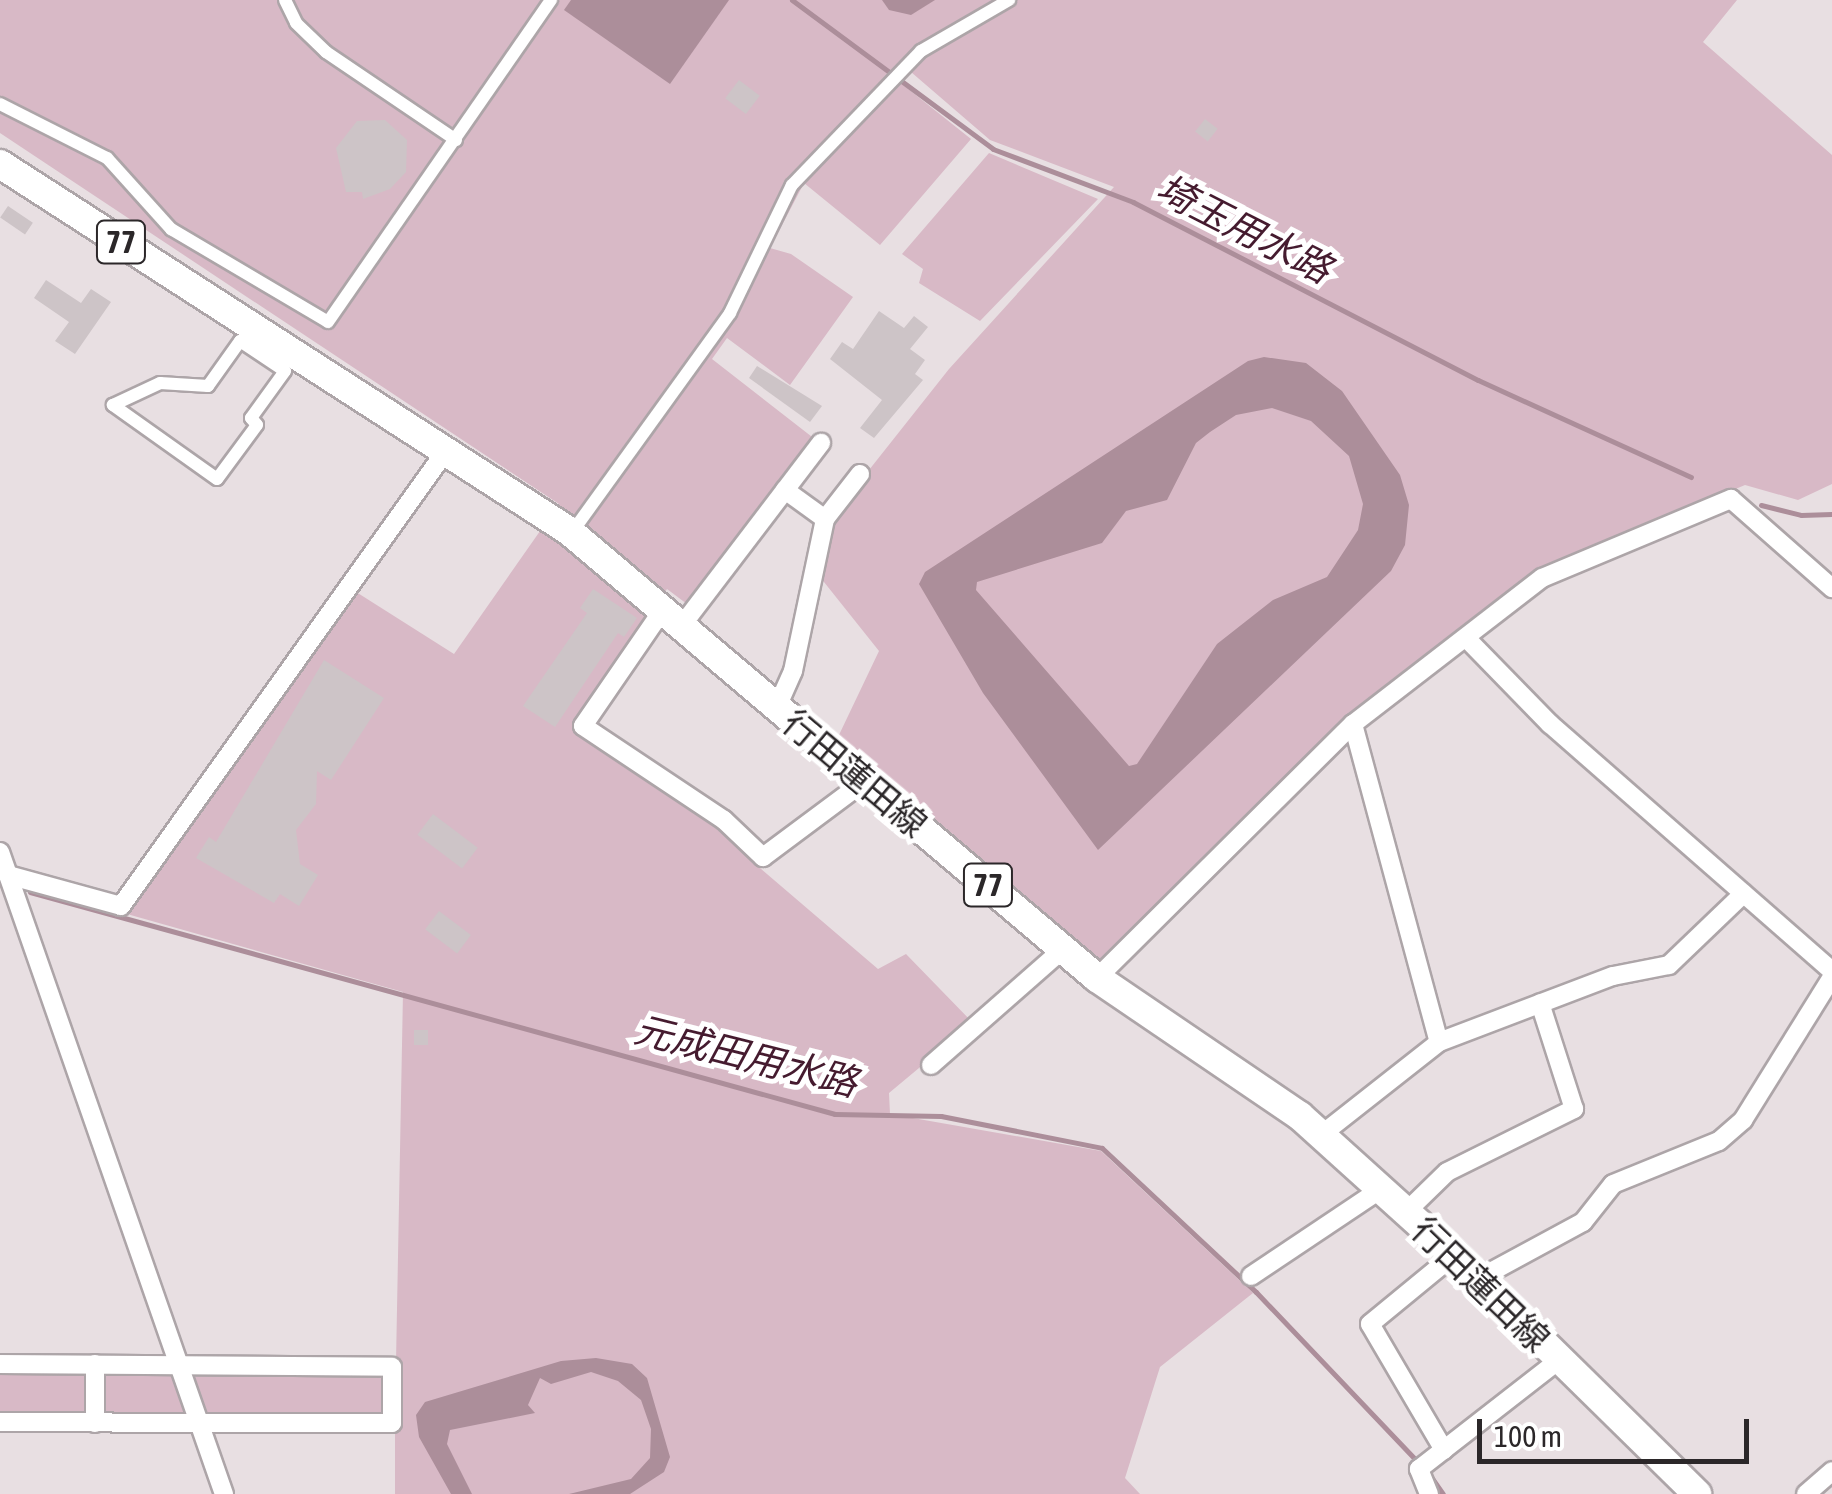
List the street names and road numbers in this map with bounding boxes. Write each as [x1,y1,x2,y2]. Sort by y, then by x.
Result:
road number: 77 [94,215,148,269]
street label: 行田蓮田線 [774,701,936,845]
road number: 77 [960,858,1016,912]
street label: 行田蓮田線 [1403,1208,1559,1360]

